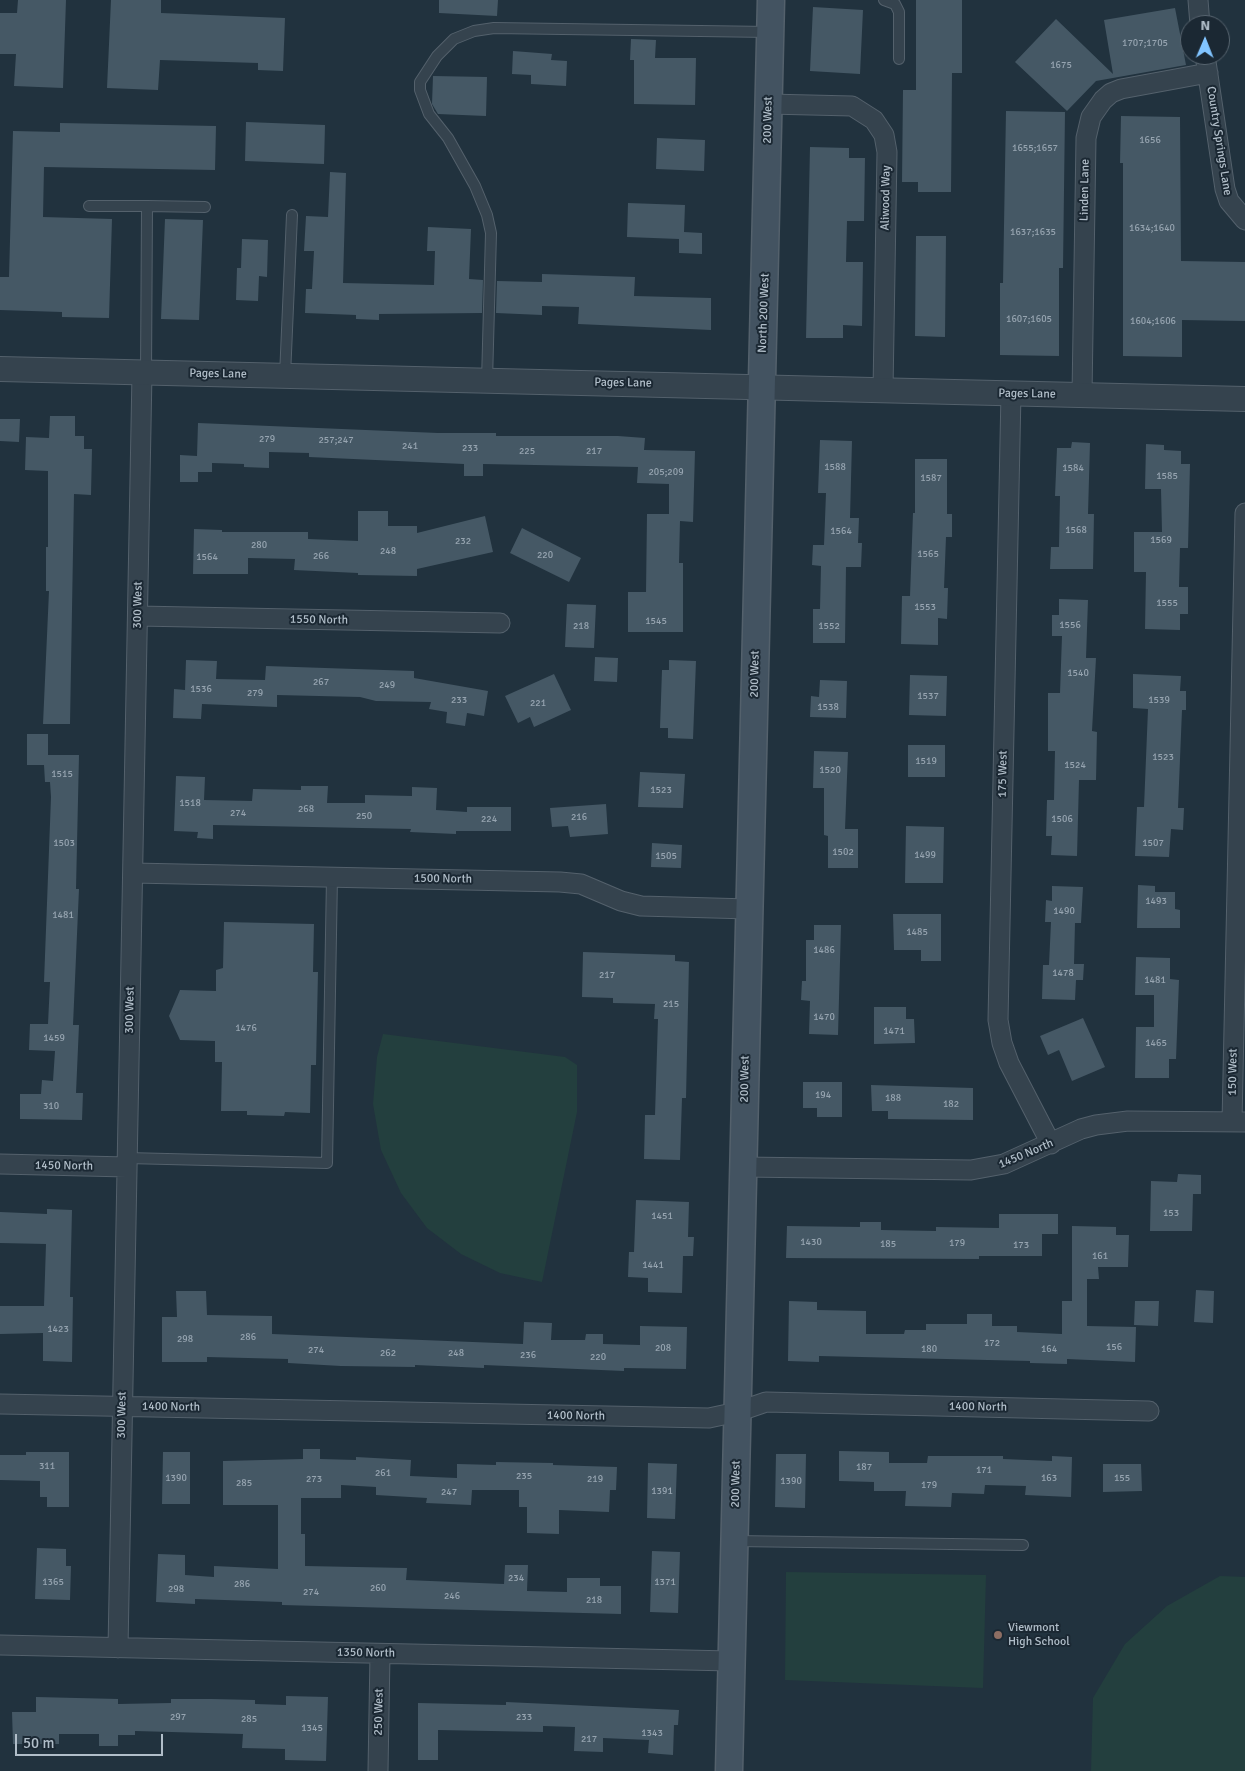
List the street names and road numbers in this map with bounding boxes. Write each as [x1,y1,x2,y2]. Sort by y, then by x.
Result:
street label: Country Springs Lane [1203,85,1235,197]
street label: 200 West [760,96,776,144]
street label: Linden Lane [1077,159,1093,221]
street label: Aliwood Way [878,165,894,231]
street label: North 200 West [755,273,773,353]
street label: Pages Lane [189,366,247,382]
street label: Pages Lane [594,375,652,391]
street label: Pages Lane [998,386,1056,402]
street label: 300 West [130,581,146,629]
street label: 1550 North [290,612,348,628]
street label: 200 West [747,650,763,698]
street label: 175 West [995,750,1011,798]
street label: 1500 North [414,871,472,887]
street label: 300 West [122,986,138,1034]
street label: 150 West [1225,1048,1241,1096]
street label: 200 West [737,1055,753,1103]
street label: 1450 North [996,1136,1056,1172]
street label: 1450 North [35,1158,93,1174]
street label: 300 West [114,1391,130,1439]
street label: 1400 North [142,1399,200,1415]
street label: 1400 North [949,1399,1007,1415]
street label: 1400 North [547,1408,605,1424]
street label: 200 West [728,1460,744,1508]
street label: 1350 North [337,1645,395,1661]
street label: 250 West [371,1688,387,1736]

